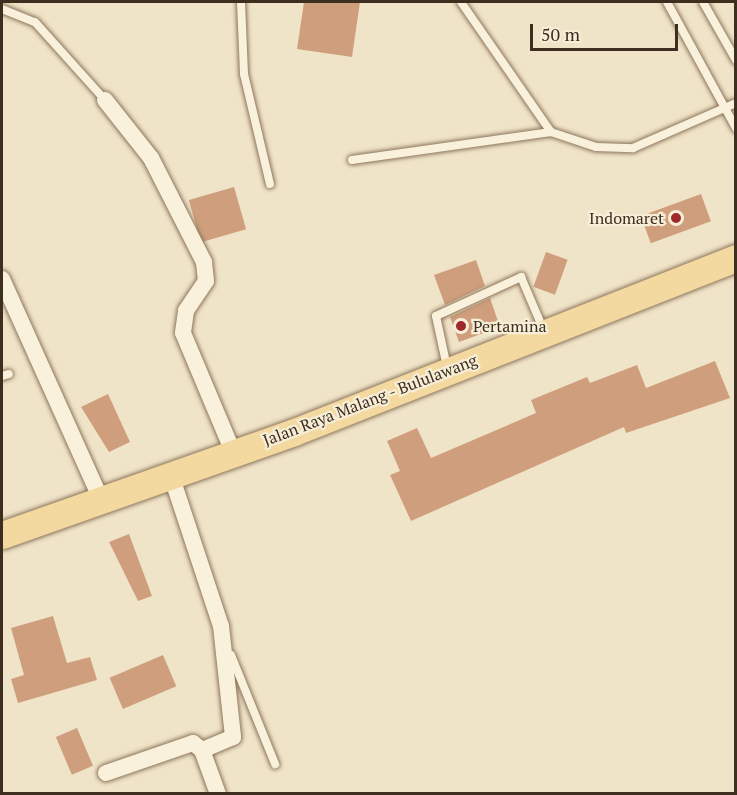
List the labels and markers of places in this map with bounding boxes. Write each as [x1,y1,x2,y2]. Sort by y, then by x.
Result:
place label: Indomaret [589,208,664,228]
marker: Indomaret [669,211,683,225]
place label: Pertamina [473,316,546,336]
marker: Pertamina [454,319,468,333]

